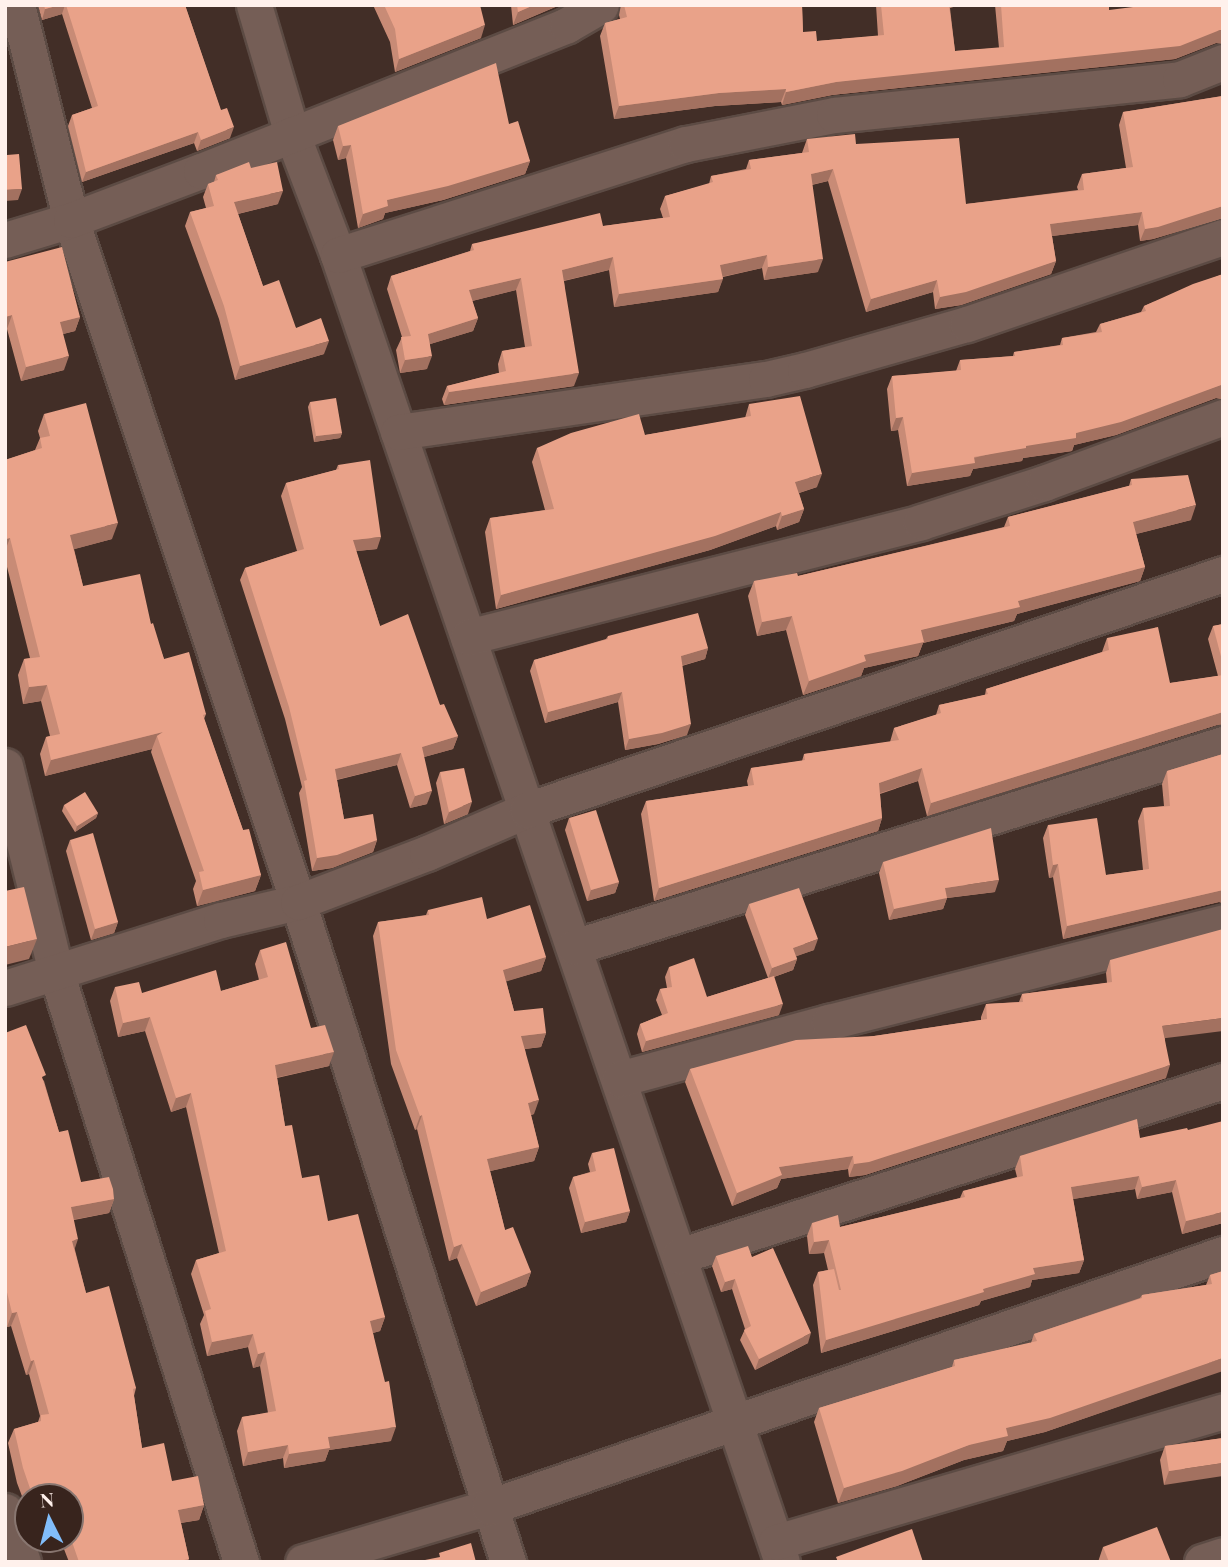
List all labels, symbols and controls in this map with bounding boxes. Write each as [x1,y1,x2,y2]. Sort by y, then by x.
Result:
north arrow [14,1483,84,1553]
text: N [39,1485,55,1513]

